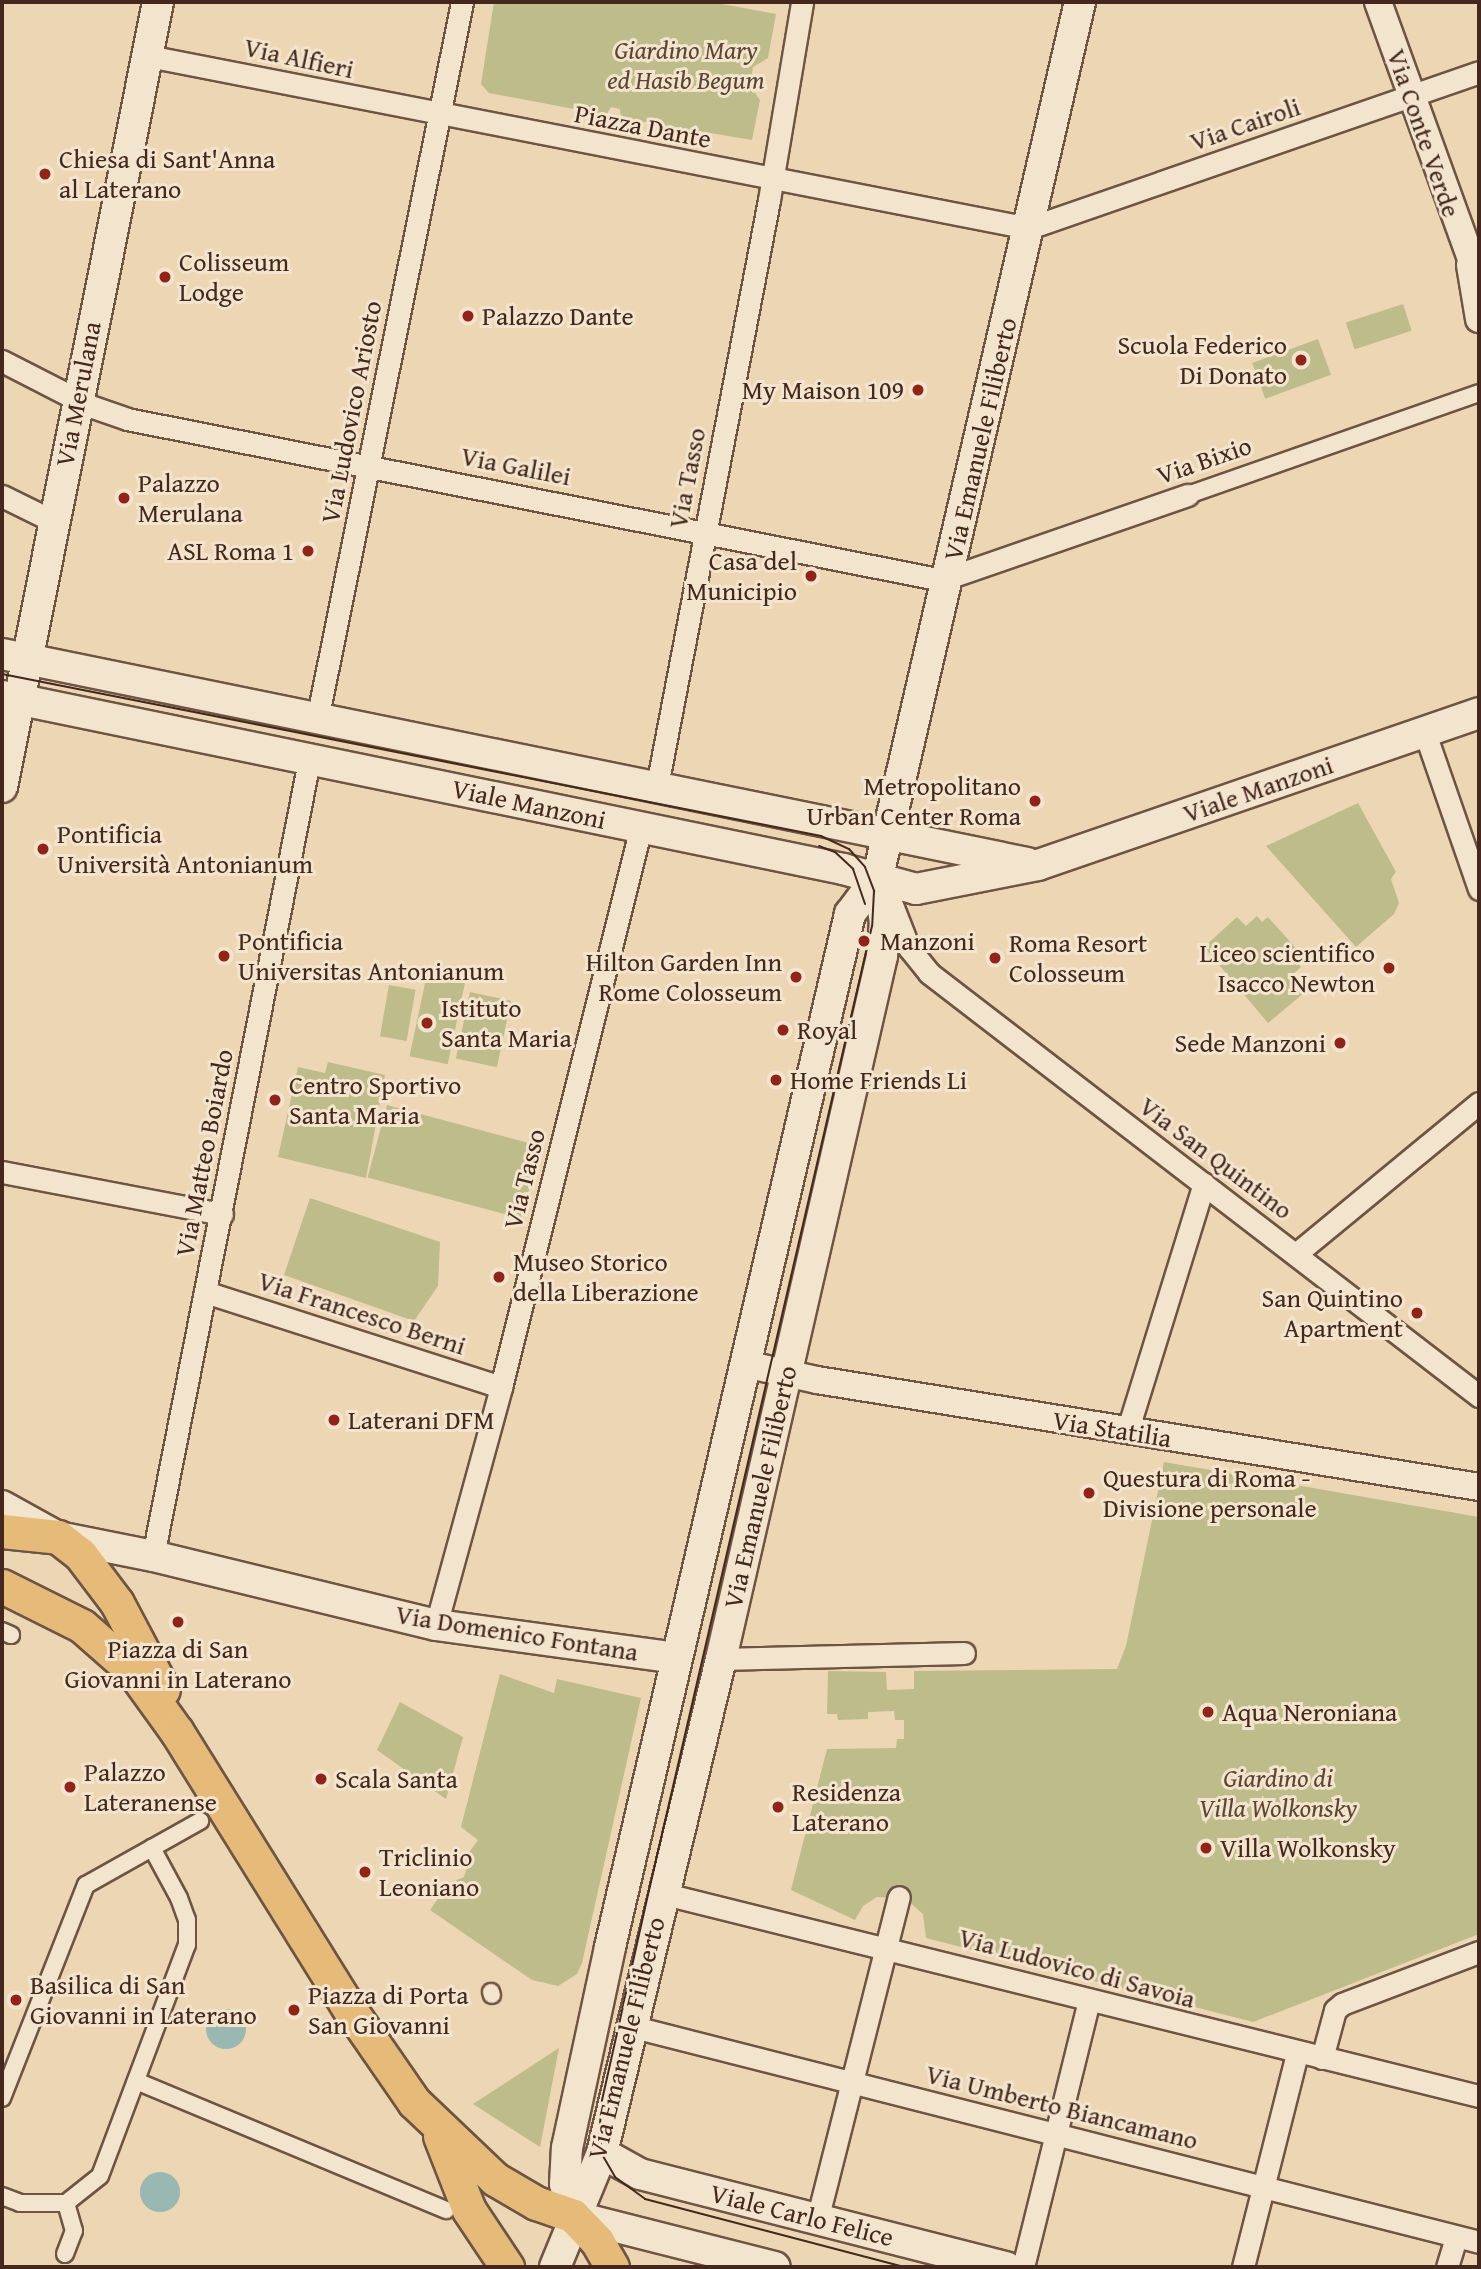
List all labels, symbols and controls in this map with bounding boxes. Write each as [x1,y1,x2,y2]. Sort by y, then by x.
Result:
street label: Via Alfieri [241,31,357,85]
park label: Giardino Mary ed Hasib Begum [607,34,765,96]
street label: Via Conte Verde [1381,45,1467,221]
street label: Via Cairoli [1186,91,1304,157]
street label: Piazza Dante [572,97,714,155]
place label: Chiesa di Sant'Anna al Laterano [59,143,275,204]
marker: Chiesa di Sant'Anna al Laterano [37,166,53,182]
place label: Colisseum Lodge [179,246,289,308]
marker: Colisseum Lodge [157,269,173,285]
street label: Via Ludovico Ariosto [314,298,388,526]
place label: Palazzo Dante [482,300,634,332]
marker: Palazzo Dante [460,308,476,324]
street label: Via Emanuele Filiberto [937,314,1023,564]
street label: Via Merulana [49,319,107,469]
place label: Scuola Federico Di Donato [1117,329,1287,390]
marker: Scuola Federico Di Donato [1293,352,1309,368]
place label: My Maison 109 [742,374,904,406]
marker: My Maison 109 [910,382,926,398]
street label: Via Tasso [662,425,712,531]
street label: Via Bixio [1153,429,1255,491]
street label: Via Galilei [458,440,574,492]
place label: Palazzo Merulana [138,467,243,528]
marker: Palazzo Merulana [116,490,132,506]
place label: ASL Roma 1 [167,535,294,567]
marker: ASL Roma 1 [300,543,316,559]
place label: Casa del Municipio [686,545,797,606]
marker: Casa del Municipio [803,568,819,584]
street label: Viale Manzoni [1179,749,1337,829]
place label: Metropolitano Urban Center Roma [807,770,1021,832]
street label: Viale Manzoni [449,772,609,836]
marker: Metropolitano Urban Center Roma [1027,793,1043,809]
place label: Pontificia Università Antonianum [57,818,313,880]
marker: Pontificia Università Antonianum [35,841,51,857]
place label: Pontificia Universitas Antonianum [238,925,504,986]
place label: Manzoni [880,925,975,957]
place label: Roma Resort Colosseum [1009,927,1147,988]
marker: Manzoni [854,931,874,951]
place label: Liceo scientifico Isacco Newton [1199,937,1375,998]
place label: Hilton Garden Inn Rome Colosseum [586,946,782,1007]
marker: Pontificia Universitas Antonianum [216,948,232,964]
marker: Roma Resort Colosseum [987,950,1003,966]
marker: Liceo scientifico Isacco Newton [1381,960,1397,976]
marker: Hilton Garden Inn Rome Colosseum [788,969,804,985]
place label: Istituto Santa Maria [441,992,572,1054]
place label: Royal [797,1014,857,1046]
marker: Istituto Santa Maria [419,1015,435,1031]
marker: Royal [775,1022,791,1038]
place label: Sede Manzoni [1175,1027,1326,1059]
marker: Sede Manzoni [1332,1035,1348,1051]
street label: Via Matteo Boiardo [169,1047,239,1259]
place label: Home Friends Li [790,1064,967,1096]
place label: Centro Sportivo Santa Maria [289,1069,461,1130]
marker: Home Friends Li [768,1072,784,1088]
street label: Via San Quintino [1133,1090,1299,1226]
marker: Centro Sportivo Santa Maria [267,1092,283,1108]
street label: Via Tasso [497,1126,551,1232]
place label: Museo Storico della Liberazione [513,1246,699,1308]
street label: Via Francesco Berni [254,1265,470,1361]
marker: Museo Storico della Liberazione [491,1269,507,1285]
place label: San Quintino Apartment [1262,1282,1403,1344]
marker: San Quintino Apartment [1409,1305,1425,1321]
street label: Via Emanuele Filiberto [717,1362,803,1612]
place label: Laterani DFM [348,1404,495,1436]
street label: Via Statilia [1050,1404,1174,1454]
marker: Laterani DFM [326,1412,342,1428]
place label: Questura di Roma - Divisione personale [1103,1462,1317,1524]
marker: Questura di Roma - Divisione personale [1081,1485,1097,1501]
street label: Via Domenico Fontana [393,1598,641,1668]
marker: Piazza di San Giovanni in Laterano [170,1614,186,1630]
place label: Piazza di San Giovanni in Laterano [65,1633,291,1694]
place label: Aqua Neroniana [1222,1696,1397,1728]
marker: Aqua Neroniana [1200,1704,1216,1720]
place label: Palazzo Lateranense [84,1756,217,1817]
park label: Giardino di Villa Wolkonsky [1199,1762,1357,1824]
place label: Scala Santa [335,1763,458,1795]
marker: Scala Santa [313,1771,329,1787]
place label: Residenza Laterano [792,1776,901,1838]
marker: Palazzo Lateranense [62,1779,78,1795]
marker: Residenza Laterano [770,1799,786,1815]
place label: Villa Wolkonsky [1220,1832,1396,1864]
marker: Villa Wolkonsky [1198,1840,1214,1856]
place label: Triclinio Leoniano [379,1841,479,1902]
marker: Triclinio Leoniano [357,1864,373,1880]
street label: Via Emanuele Filiberto [581,1914,671,2162]
street label: Via Ludovico di Savoia [955,1921,1199,2015]
place label: Basilica di San Giovanni in Laterano [30,1969,257,2030]
place label: Piazza di Porta San Giovanni [308,1979,469,2040]
marker: Basilica di San Giovanni in Laterano [8,1992,24,2008]
marker: Piazza di Porta San Giovanni [286,2002,302,2018]
street label: Via Umberto Biancamano [923,2058,1201,2156]
street label: Viale Carlo Felice [707,2177,897,2253]

